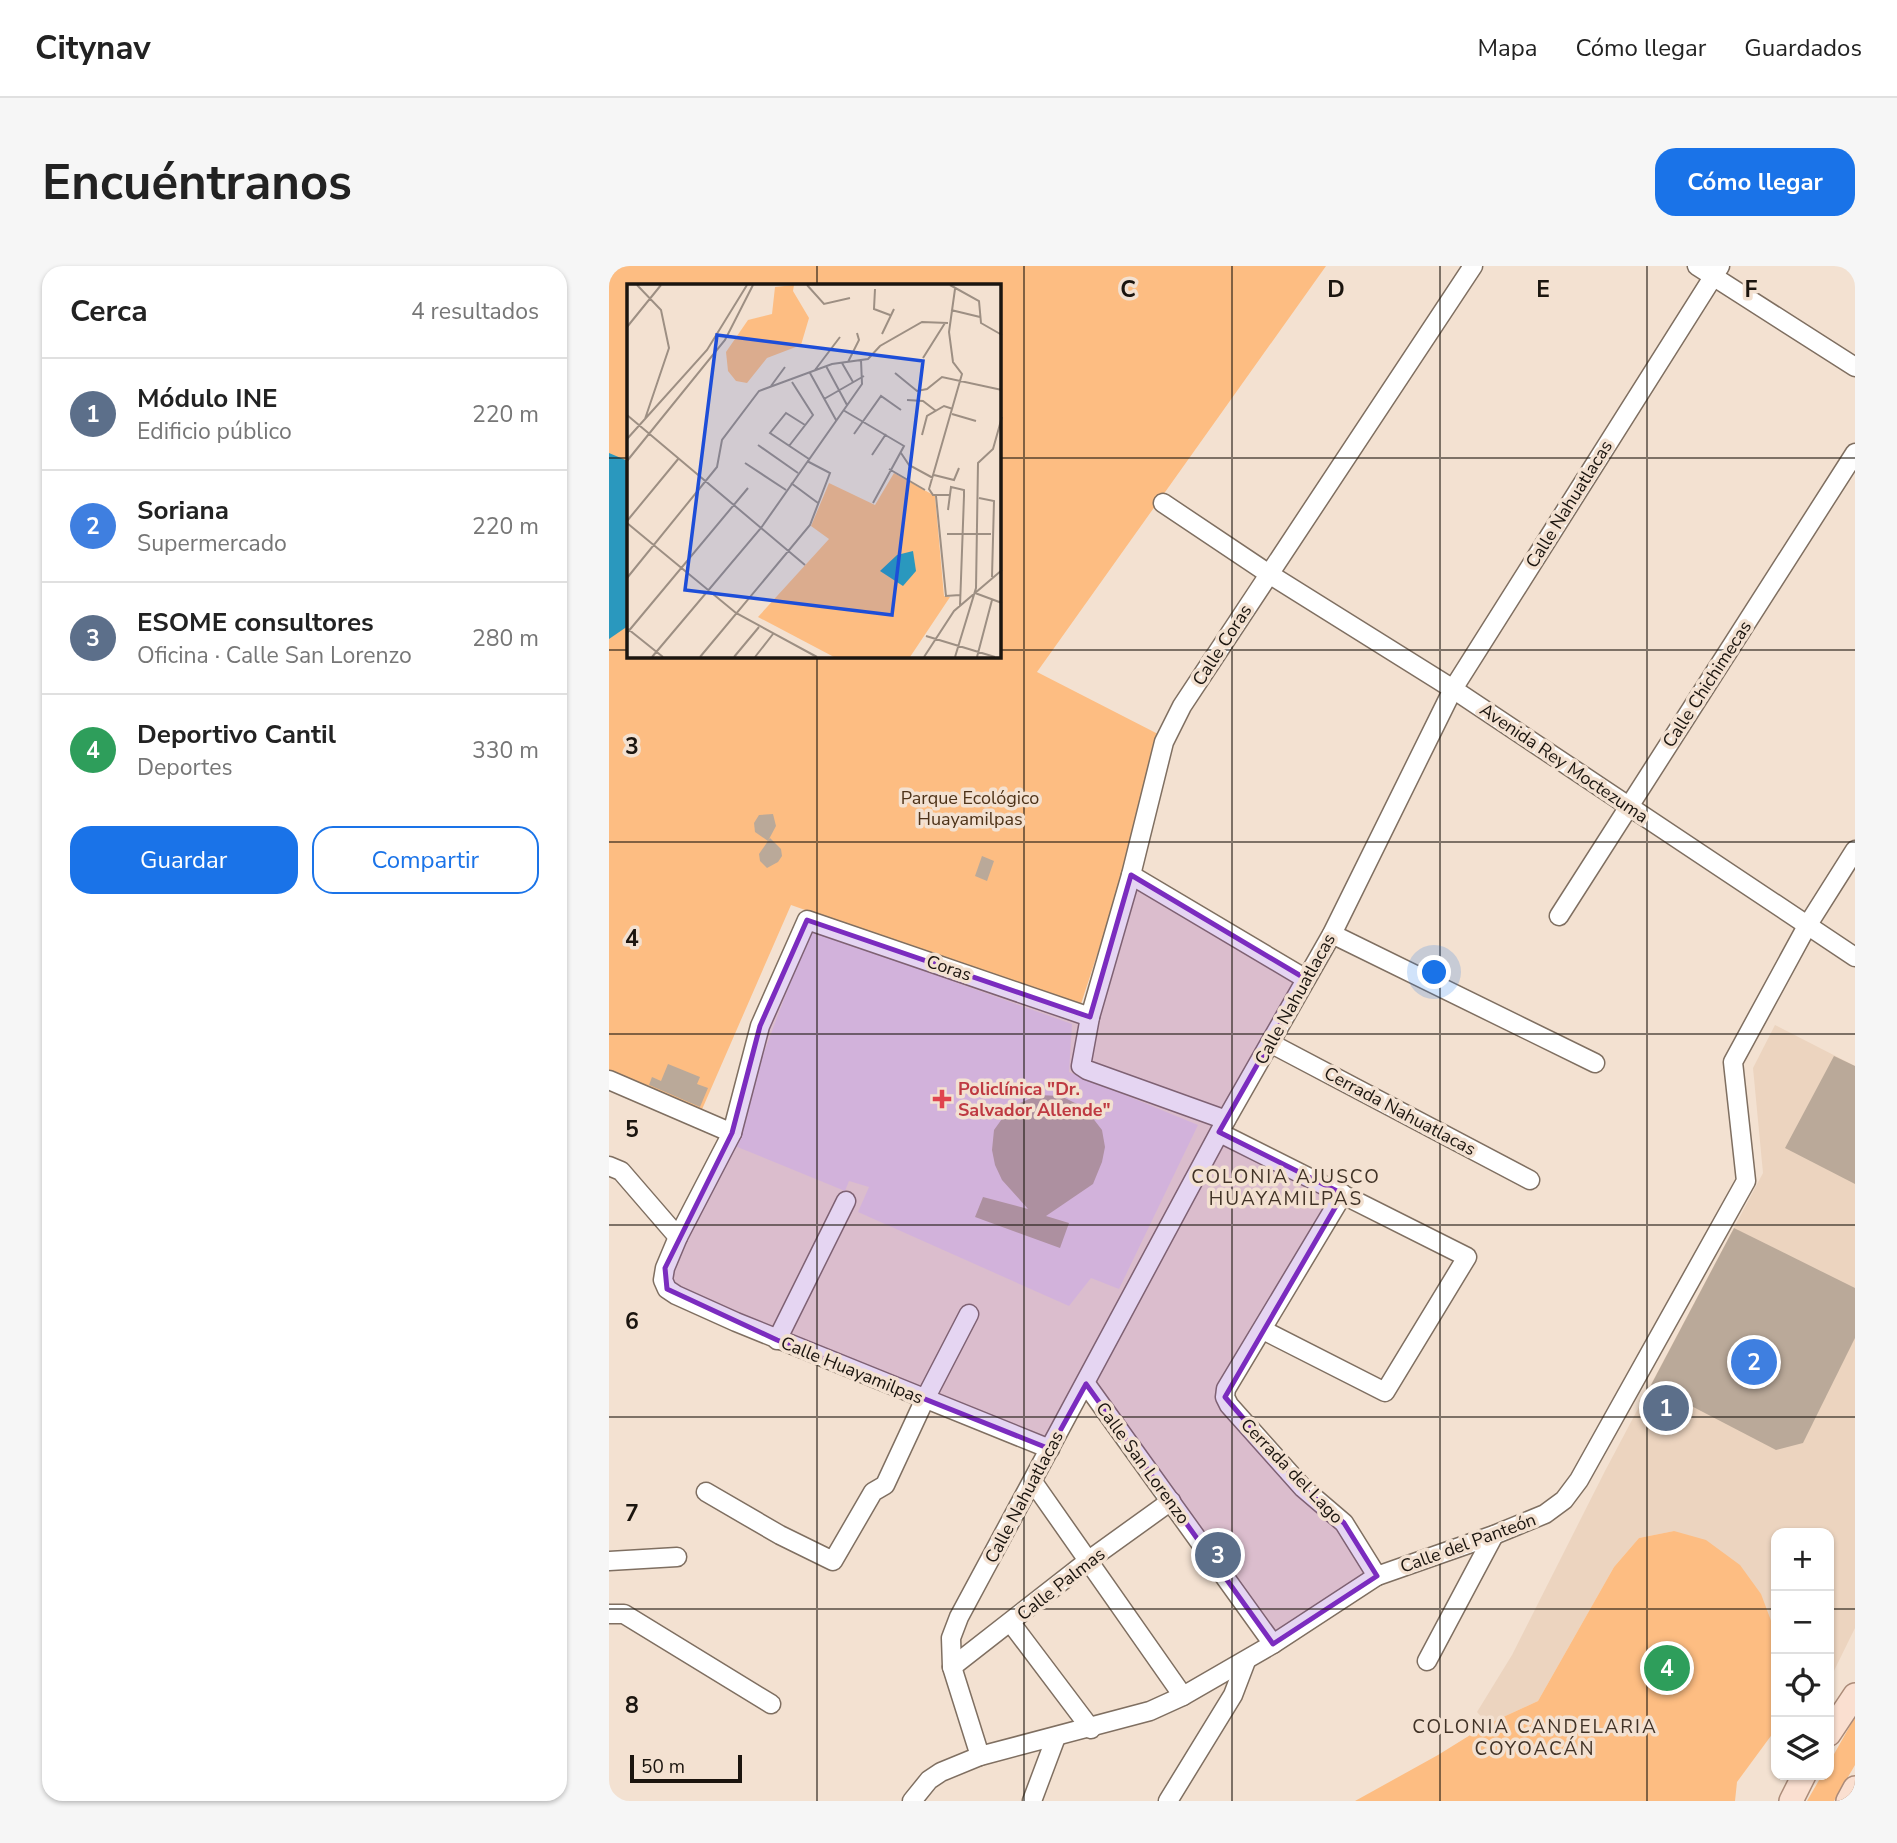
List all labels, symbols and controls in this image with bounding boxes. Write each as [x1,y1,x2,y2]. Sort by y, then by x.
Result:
text: Citynav [35,26,151,71]
text: Mapa [1477,32,1537,64]
text: Cómo llegar [1575,32,1706,64]
text: Guardados [1744,32,1862,64]
button: Cómo llegar [1655,148,1855,216]
text: Encuéntranos [42,149,352,216]
text: C [1120,274,1136,305]
text: D [1327,274,1345,305]
text: E [1536,274,1550,305]
text: F [1745,274,1758,305]
inset map [627,284,1001,658]
text: Cerca [70,291,148,332]
text: 4 resultados [411,296,539,327]
text: Módulo INE [137,381,278,416]
text: 1 [86,399,100,430]
text: 220 m [472,399,539,430]
text: Edificio público [137,416,292,447]
street label: Calle Nahuatlacas [1520,436,1618,572]
text: Soriana [137,493,229,528]
text: 2 [86,511,100,542]
text: 220 m [472,511,539,542]
text: Supermercado [137,528,287,559]
street label: Calle Coras [1187,600,1257,690]
text: ESOME consultores [137,605,374,640]
street label: Calle Chichimecas [1657,616,1757,752]
text: 3 [86,623,100,654]
text: 280 m [472,623,539,654]
text: Oficina · Calle San Lorenzo [137,640,412,671]
street label: Avenida Rey Moctezuma [1475,698,1653,828]
text: Deportivo Cantil [137,717,336,752]
text: 3 [625,731,639,762]
text: 4 [86,735,100,766]
text: 330 m [472,735,539,766]
text: Deportes [137,752,233,783]
park label: Parque Ecológico Huayamilpas [901,786,1039,831]
button: Guardar [70,826,298,894]
button: Compartir [312,826,539,894]
text: 4 [625,923,639,954]
street label: Calle Nahuatlacas [1249,929,1341,1069]
street label: Coras [923,949,975,987]
your location [1417,955,1451,989]
street label: Cerrada Nahuatlacas [1320,1061,1480,1161]
place label: Policlínica "Dr. Salvador Allende" [958,1077,1111,1122]
marker: Policlínica "Dr. Salvador Allende" [932,1089,952,1109]
text: 5 [625,1114,639,1145]
district label: COLONIA AJUSCO HUAYAMILPAS [1191,1164,1381,1212]
text: 6 [625,1306,639,1337]
street label: Calle Huayamilpas [777,1330,927,1410]
pin: 2 [1731,1336,1777,1388]
pin: 1 [1643,1382,1689,1434]
street label: Calle San Lorenzo [1091,1397,1195,1529]
street label: Cerrada del Lago [1235,1413,1349,1529]
street label: Calle Nahuatlacas [979,1427,1069,1567]
text: 7 [625,1498,639,1529]
street label: Calle del Panteón [1397,1507,1539,1579]
map controls [1771,1528,1834,1780]
button: + [1771,1528,1834,1591]
pin: 3 [1195,1529,1241,1581]
street label: Calle Palmas [1012,1542,1110,1626]
button: − [1771,1591,1834,1654]
pin: 4 [1644,1642,1690,1694]
button: locate [1771,1654,1834,1717]
text: 8 [625,1690,639,1721]
district label: COLONIA CANDELARIA COYOACÁN [1412,1714,1658,1762]
button: layers [1771,1717,1834,1780]
scale bar [630,1752,742,1784]
text: 50 m [641,1754,685,1780]

